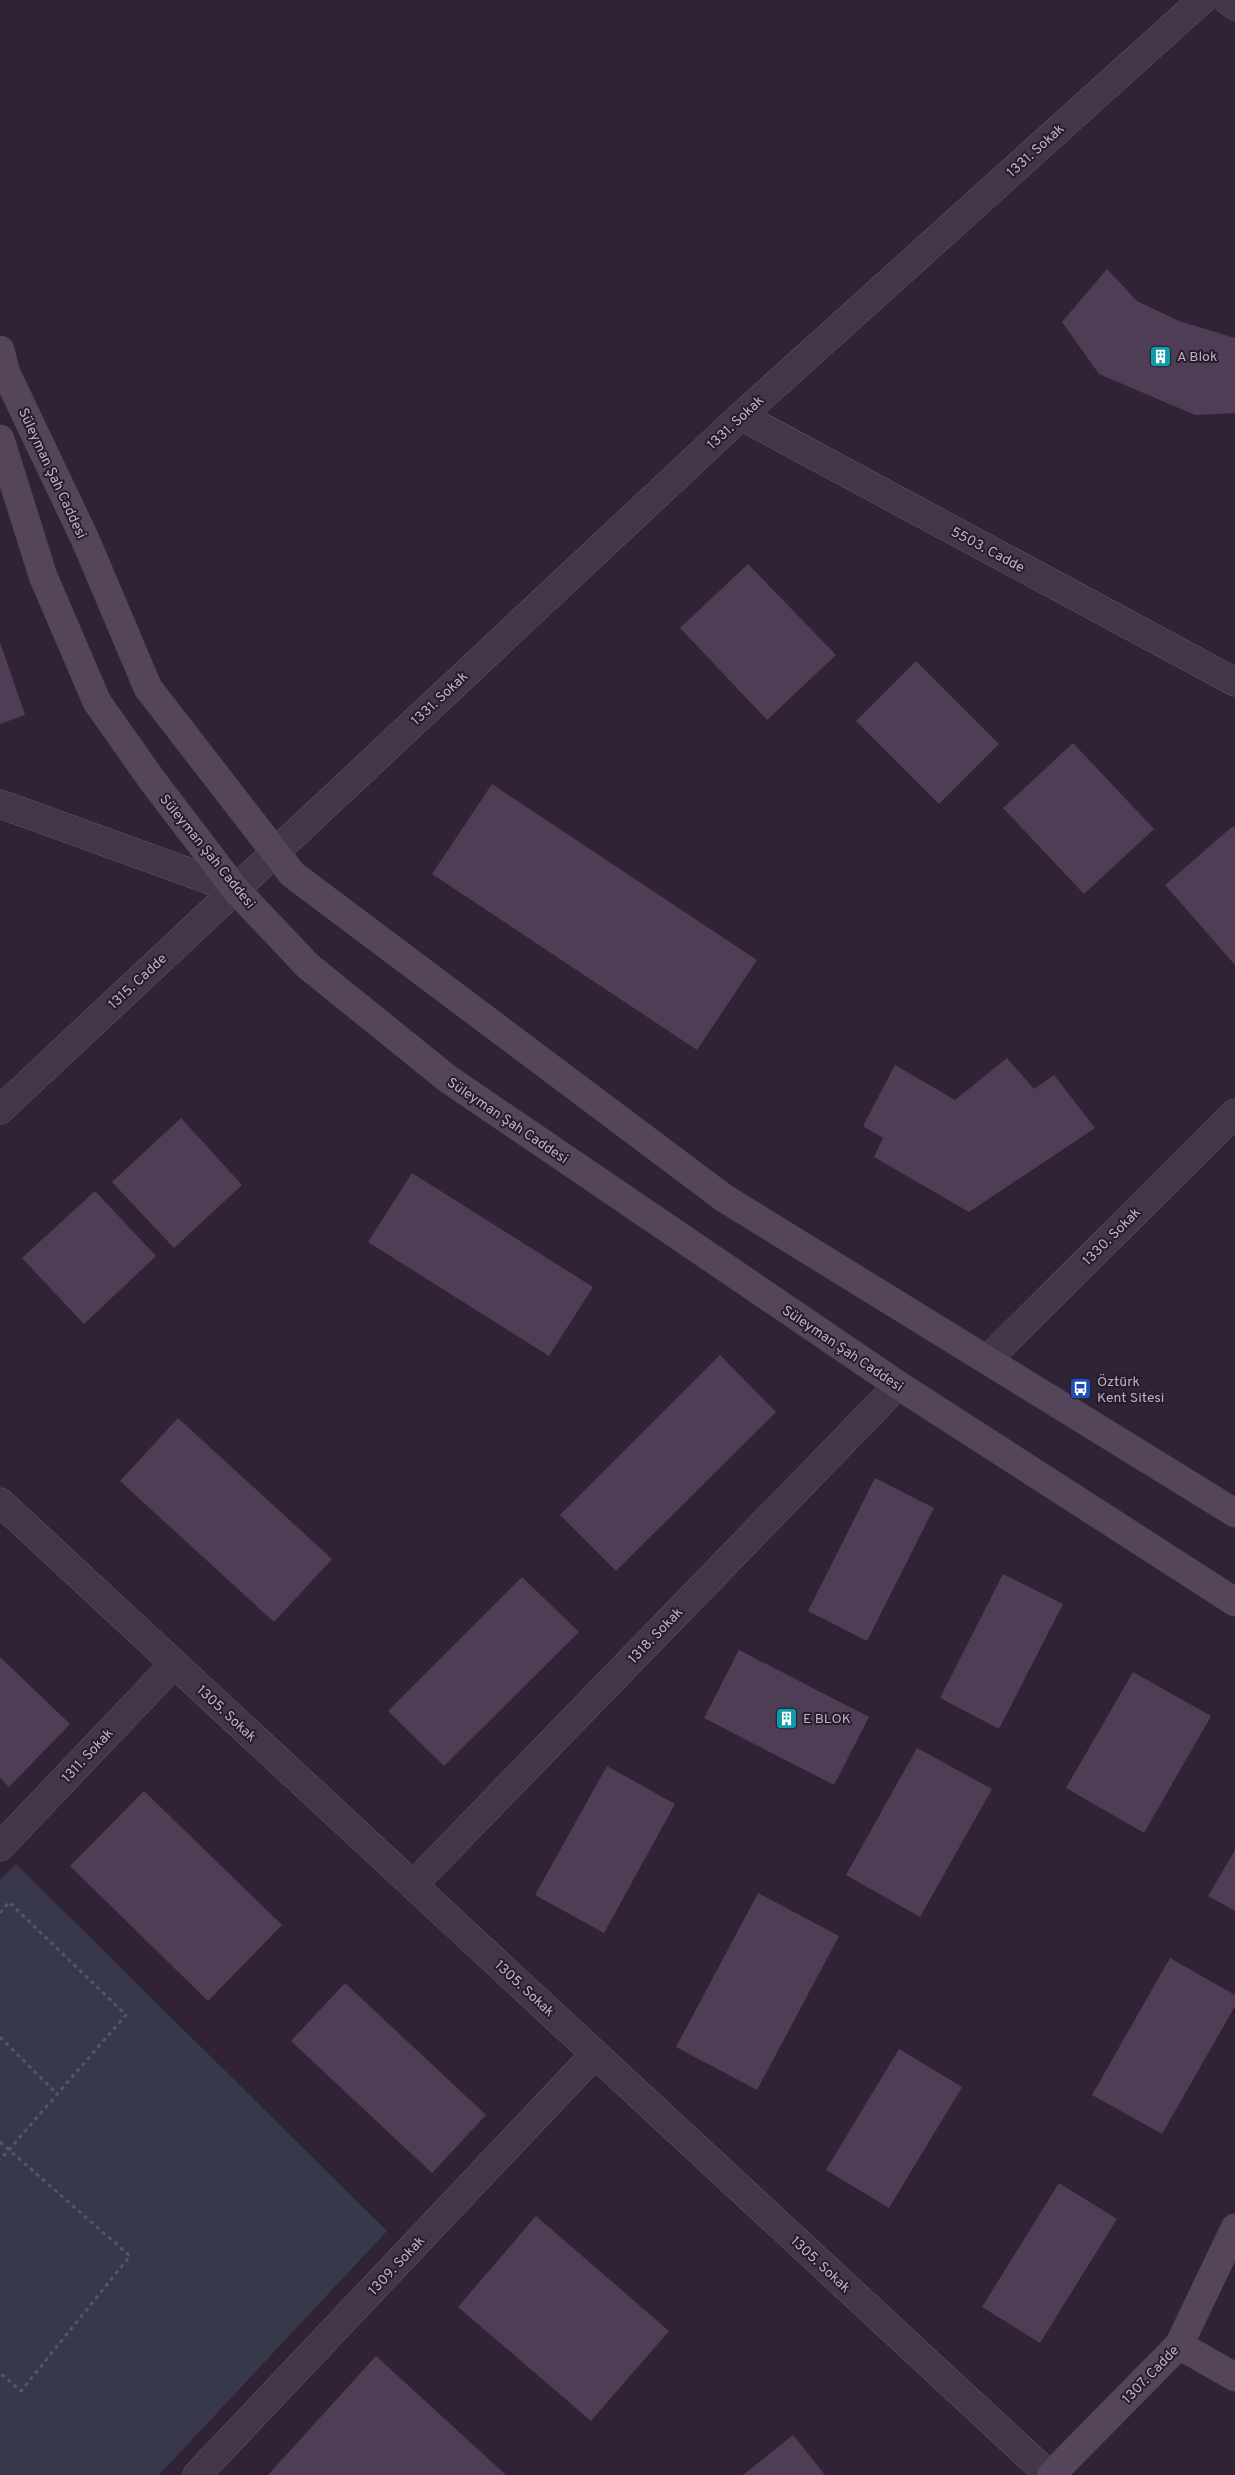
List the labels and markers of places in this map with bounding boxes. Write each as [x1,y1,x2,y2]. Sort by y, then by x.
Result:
building icon: A Blok [1149,344,1173,368]
place label: A Blok [1177,349,1217,366]
place label: Öztürk Kent Sitesi [1097,1373,1164,1407]
bus stop icon: Öztürk Kent Sitesi [1069,1377,1093,1401]
building icon: E BLOK [775,1706,799,1730]
place label: E BLOK [803,1711,851,1728]

